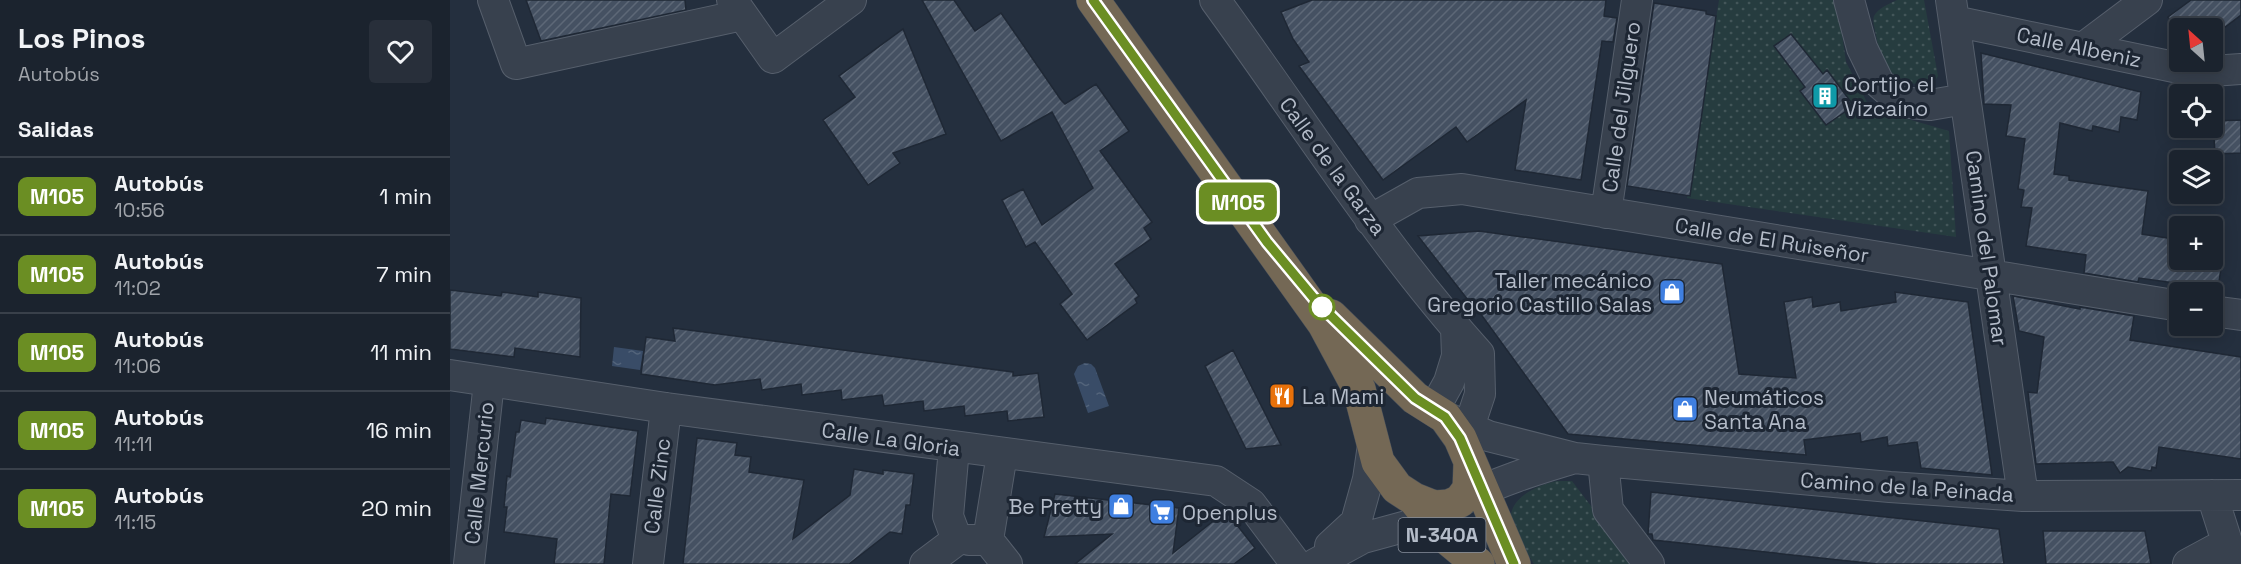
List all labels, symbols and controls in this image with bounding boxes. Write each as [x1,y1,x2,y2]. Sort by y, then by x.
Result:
north arrow [2169,18,2223,72]
map controls [2169,18,2223,336]
text: Los Pinos [18,20,146,56]
button: heart [369,20,432,83]
street label: Calle del Jilguero [1596,20,1646,194]
street label: Calle Albeniz [2014,21,2144,73]
text: Autobús [18,61,100,87]
place label: Cortijo el Vizcaíno [1844,71,1934,122]
building icon: Cortijo el Vizcaíno [1810,81,1840,111]
button: locate [2169,84,2223,138]
street label: Calle de la Garza [1274,92,1392,240]
text: Salidas [18,115,94,143]
street label: Camino del Palomar [1960,149,2014,348]
button: layers [2169,150,2223,204]
text: Autobús [114,169,204,197]
text: 1 min [379,182,432,210]
line badge: M105 [1196,182,1280,222]
text: M105 [30,183,84,210]
text: M105 [1211,189,1265,216]
text: 10:56 [114,197,165,223]
street label: Calle de El Ruiseñor [1673,211,1871,269]
button: + [2169,216,2223,270]
text: Autobús [114,247,204,275]
text: 7 min [376,260,432,288]
text: M105 [30,261,84,288]
place label: Taller mecánico Gregorio Castillo Salas [1427,267,1652,318]
text: 11:02 [114,275,161,301]
shop icon: Taller mecánico Gregorio Castillo Salas [1657,277,1687,307]
button: − [2169,282,2223,336]
unlabelled marker [1309,294,1335,320]
text: Autobús [114,325,204,353]
text: 11 min [370,338,432,366]
text: M105 [30,339,84,366]
text: 11:06 [114,353,161,379]
restaurant icon: La Mami [1267,381,1297,411]
place label: La Mami [1302,383,1384,410]
place label: Neumáticos Santa Ana [1704,384,1824,435]
shop icon: Neumáticos Santa Ana [1670,394,1700,424]
street label: Calle Mercurio [458,400,500,546]
text: Autobús [114,403,204,431]
text: 16 min [366,416,432,444]
street label: Calle La Gloria [820,416,962,462]
text: M105 [30,417,84,444]
text: 11:11 [114,431,153,457]
street label: Calle Zinc [638,437,676,535]
street label: Camino de la Peinada [1799,466,2015,508]
text: Autobús [114,481,204,509]
shop icon: Be Pretty [1106,491,1136,521]
place label: Be Pretty [1008,493,1102,520]
text: 20 min [361,494,432,522]
text: M105 [30,495,84,522]
supermarket icon: Openplus [1147,497,1177,527]
place label: Openplus [1182,499,1277,526]
text: 11:15 [114,509,156,535]
road number: N-340A [1398,518,1486,552]

